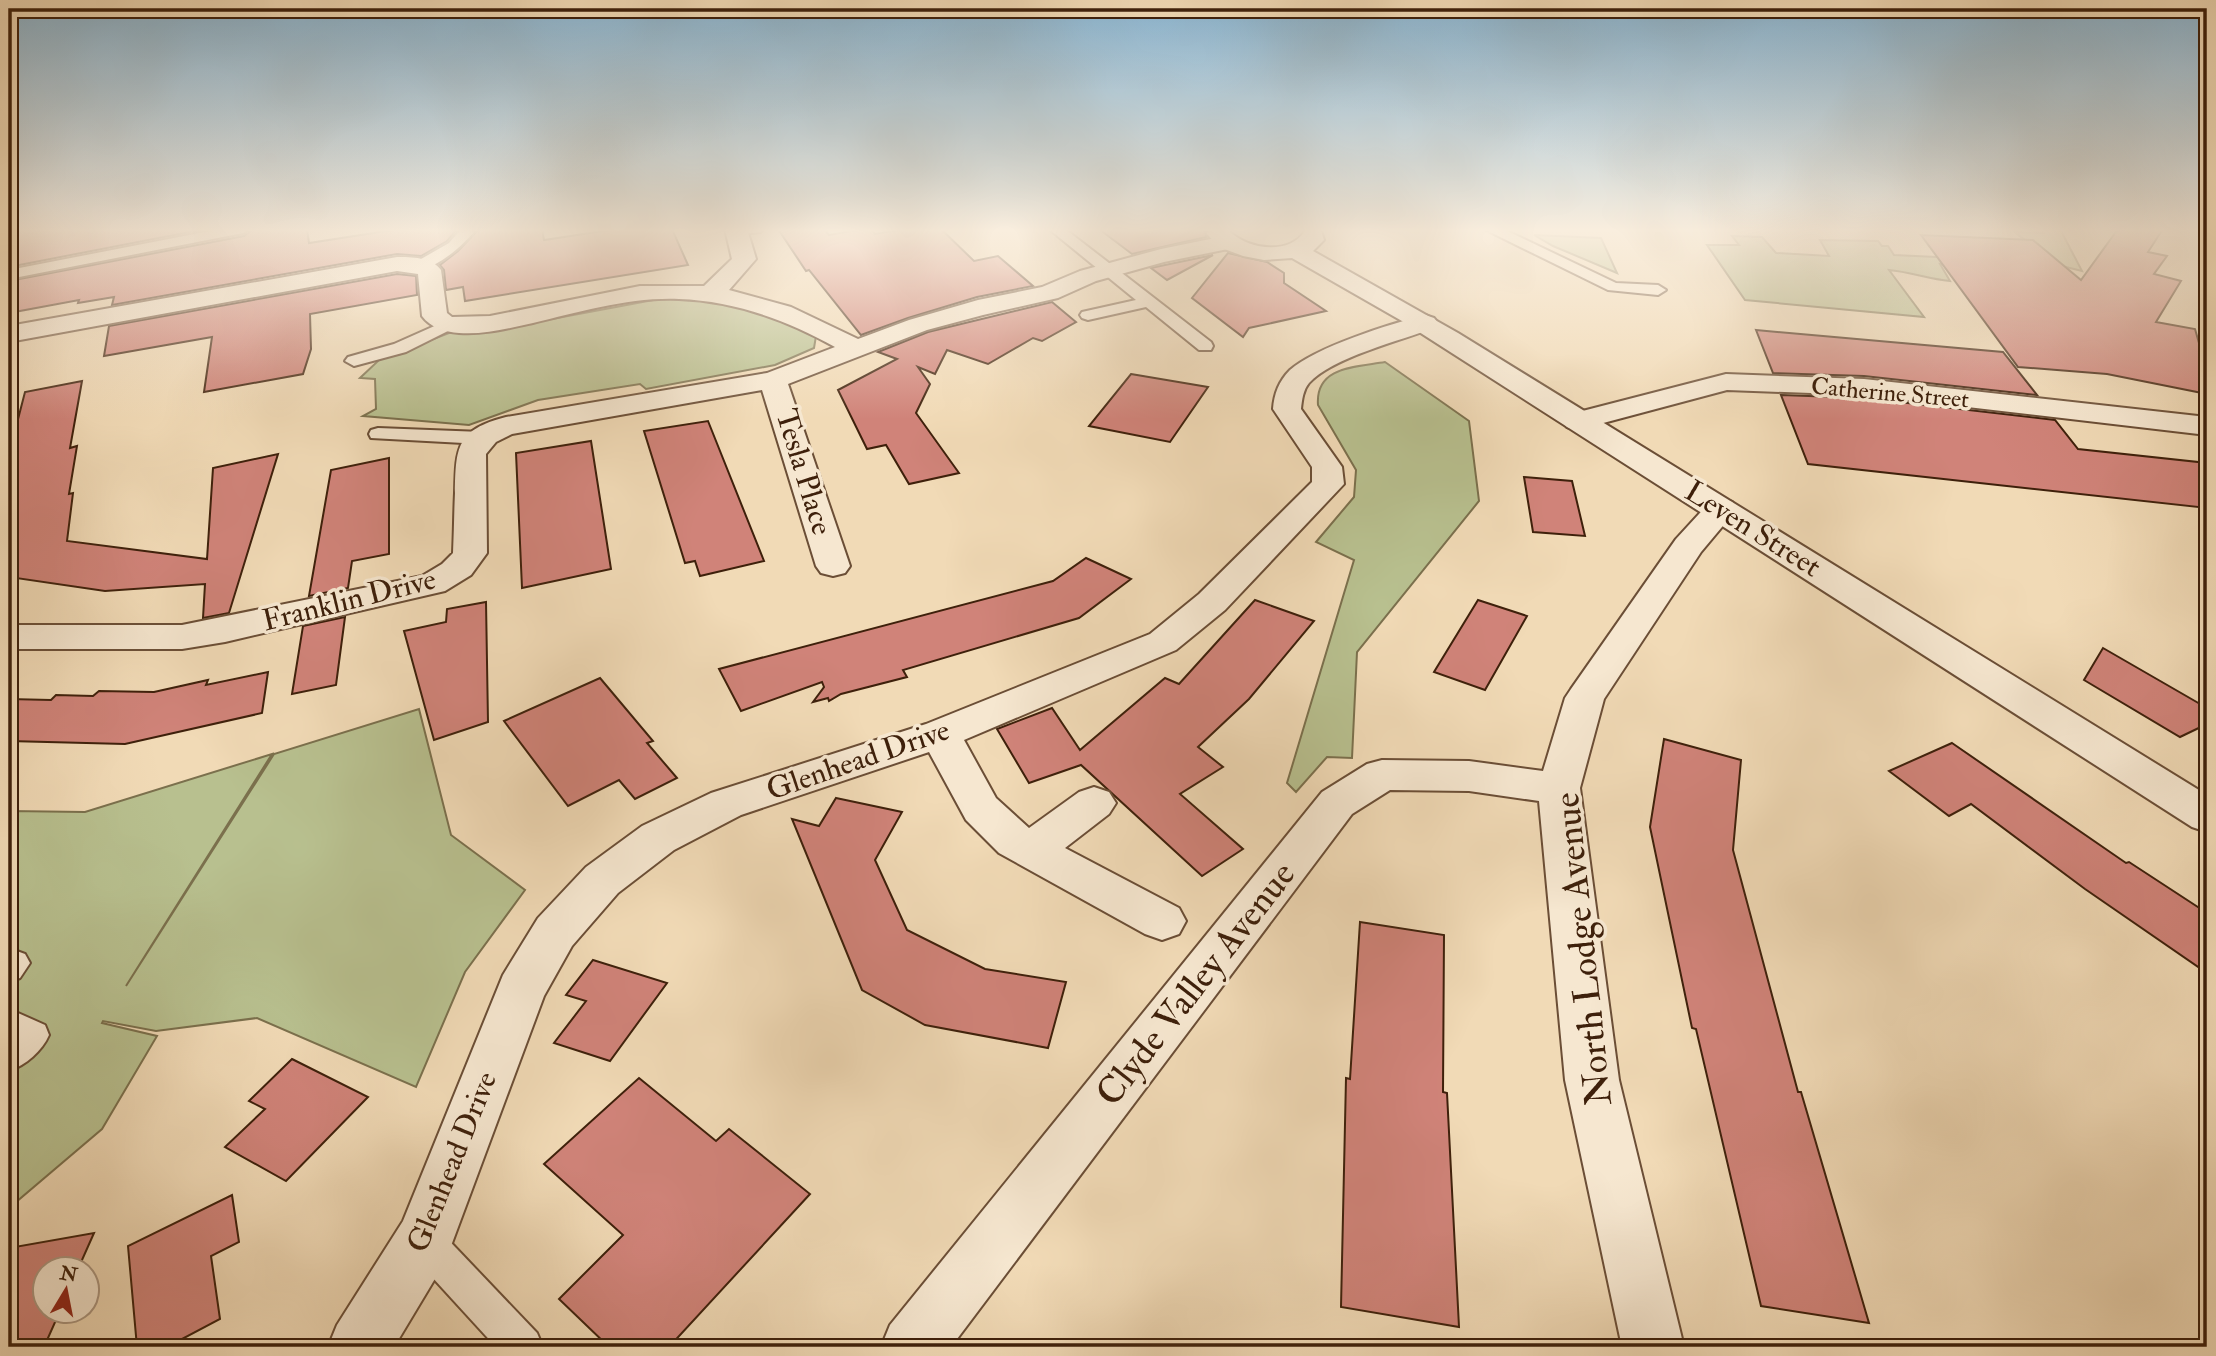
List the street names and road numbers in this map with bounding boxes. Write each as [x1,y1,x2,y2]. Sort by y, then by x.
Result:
street label: Catherine Street [1810,371,1970,415]
street label: Tesla Place [767,405,841,539]
street label: Leven Street [1678,473,1828,586]
street label: Franklin Drive [258,561,440,639]
street label: Glenhead Drive [762,711,954,809]
street label: North Lodge Avenue [1543,790,1623,1108]
street label: Clyde Valley Avenue [1086,852,1306,1116]
street label: Glenhead Drive [399,1066,505,1258]

